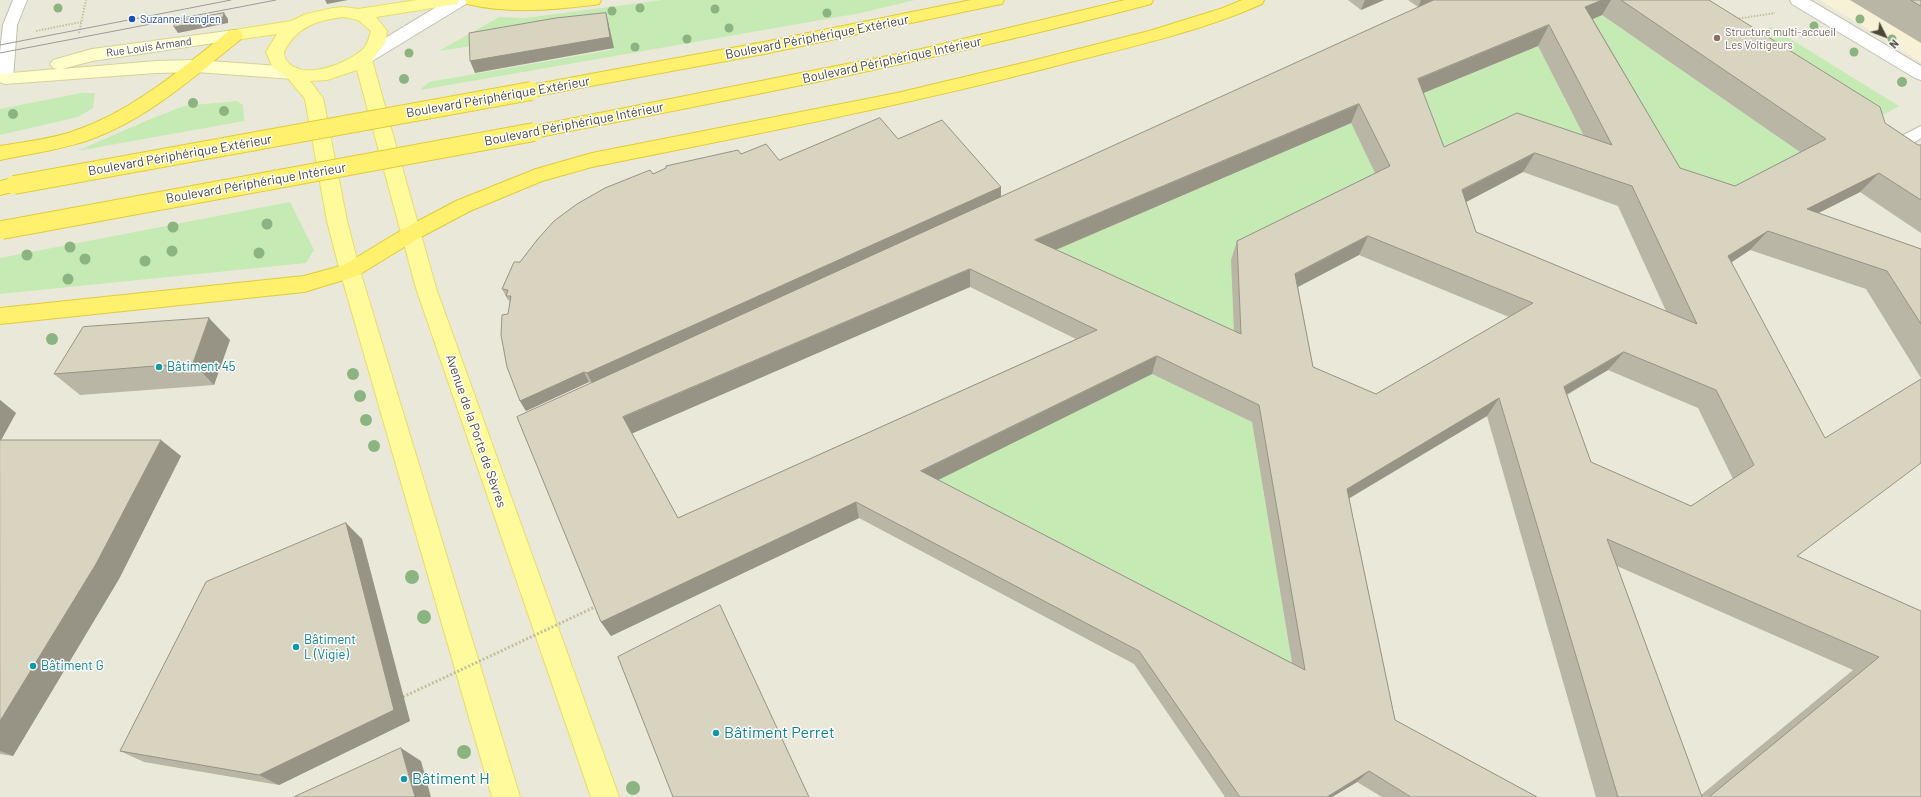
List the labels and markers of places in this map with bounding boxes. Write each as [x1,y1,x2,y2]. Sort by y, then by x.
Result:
place label: Suzanne Lenglen [140,12,221,26]
marker: Suzanne Lenglen [127,14,137,24]
place label: Structure multi-accueil Les Voltigeurs [1725,25,1836,51]
marker: Structure multi-accueil Les Voltigeurs [1712,33,1722,43]
place label: Bâtiment 45 [167,359,236,375]
marker: Bâtiment 45 [154,362,164,372]
place label: Bâtiment L (Vigie) [304,632,356,663]
marker: Bâtiment L (Vigie) [291,642,301,652]
place label: Bâtiment G [41,658,104,674]
marker: Bâtiment G [28,661,38,671]
place label: Bâtiment Perret [724,723,835,743]
marker: Bâtiment Perret [711,728,721,738]
place label: Bâtiment H [412,769,490,789]
marker: Bâtiment H [399,774,409,784]

